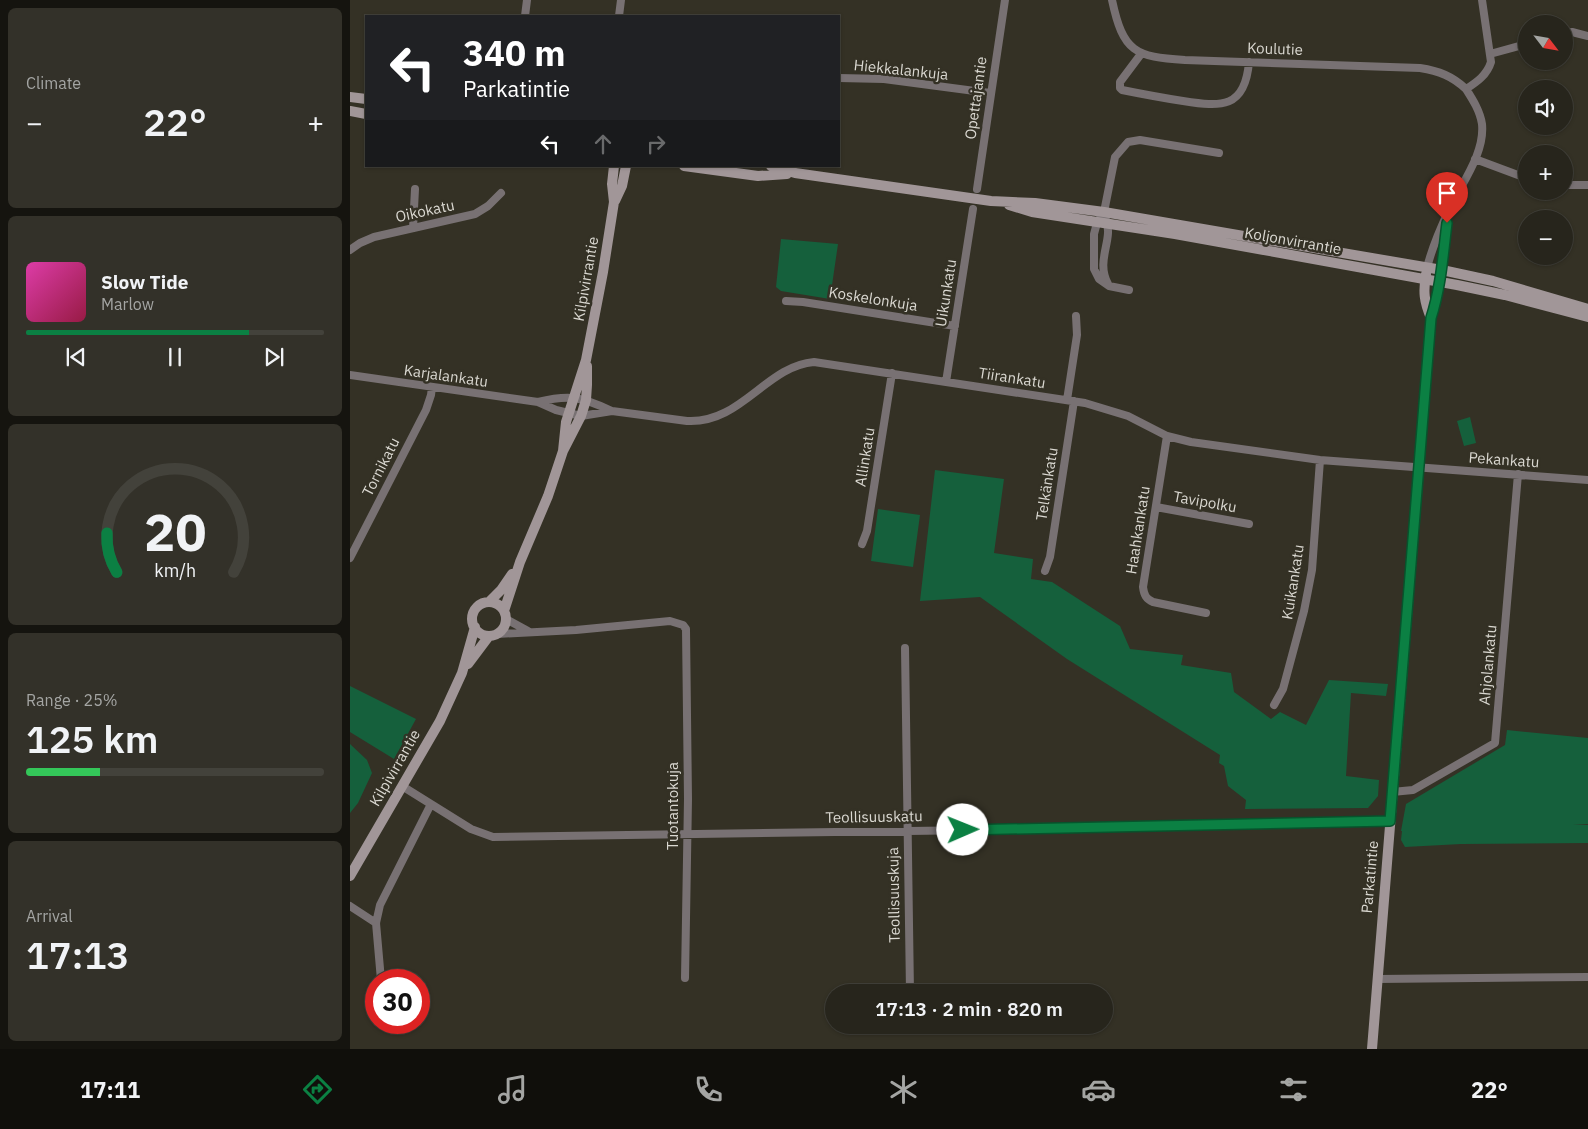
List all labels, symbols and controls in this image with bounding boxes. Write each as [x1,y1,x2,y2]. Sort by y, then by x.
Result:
north arrow [1518,15,1572,70]
map controls [1518,15,1573,265]
text: 340 m [463,30,566,76]
icon: left [380,35,445,100]
street label: Koulutie [1247,38,1303,59]
street label: Hiekkalankuja [853,55,949,84]
street label: Opettajantie [960,55,991,141]
text: Climate [26,73,81,93]
text: Parkatintie [463,74,570,103]
button: sound [1518,80,1573,135]
text: 22° [143,97,207,146]
text: − [26,104,43,141]
text: + [307,104,324,141]
icon: left [536,130,564,158]
icon: ahead [589,130,617,158]
icon: right [642,130,670,158]
button: + [1518,145,1573,200]
pin [1426,172,1468,223]
icon: arrive [1433,179,1461,207]
street label: Oikokatu [394,195,456,226]
button: − [1518,210,1573,265]
street label: Koljonvirrantie [1243,223,1343,258]
street label: Kilpivirrantie [569,235,602,323]
street label: Uikunkatu [931,258,960,328]
text: Slow Tide [101,270,188,294]
street label: Koskelonkuja [827,282,919,315]
text: Marlow [101,294,154,314]
icon: previous [62,343,90,371]
icon: pause [161,343,189,371]
icon: next [260,343,288,371]
street label: Karjalankatu [403,360,489,391]
street label: Tiirankatu [977,363,1047,392]
street label: Allinkatu [850,426,879,488]
street label: Tornikatu [358,434,403,499]
street label: Telkänkatu [1031,446,1062,522]
street label: Pekankatu [1468,448,1540,471]
street label: Haahkankatu [1121,484,1154,575]
street label: Tavipolku [1172,487,1238,516]
text: 20 [144,498,206,565]
street label: Kuikankatu [1277,543,1308,621]
text: km/h [154,559,196,582]
street label: Ahjolankatu [1475,624,1500,706]
text: Range · 25% [26,690,118,710]
text: 125 km [26,714,158,763]
street label: Kilpivirrantie [365,726,424,810]
street label: Tuotantokuja [663,762,682,850]
position arrow [936,803,988,855]
street label: Teollisuuskatu [825,806,923,827]
street label: Parkatintie [1357,840,1382,914]
street label: Teollisuuskuja [883,847,904,943]
text: Arrival [26,906,73,926]
text: 17:13 [26,930,129,979]
speed limit sign: 30 [365,969,430,1034]
text: 17:13 · 2 min · 820 m [875,997,1063,1021]
icon: directions [300,1072,335,1107]
icon: music [495,1072,530,1107]
icon: phone [691,1072,726,1107]
icon: climate [886,1072,921,1107]
icon: car [1081,1072,1116,1107]
icon: filters [1276,1072,1311,1107]
text: 17:11 [80,1075,140,1104]
text: 22° [1471,1075,1508,1104]

